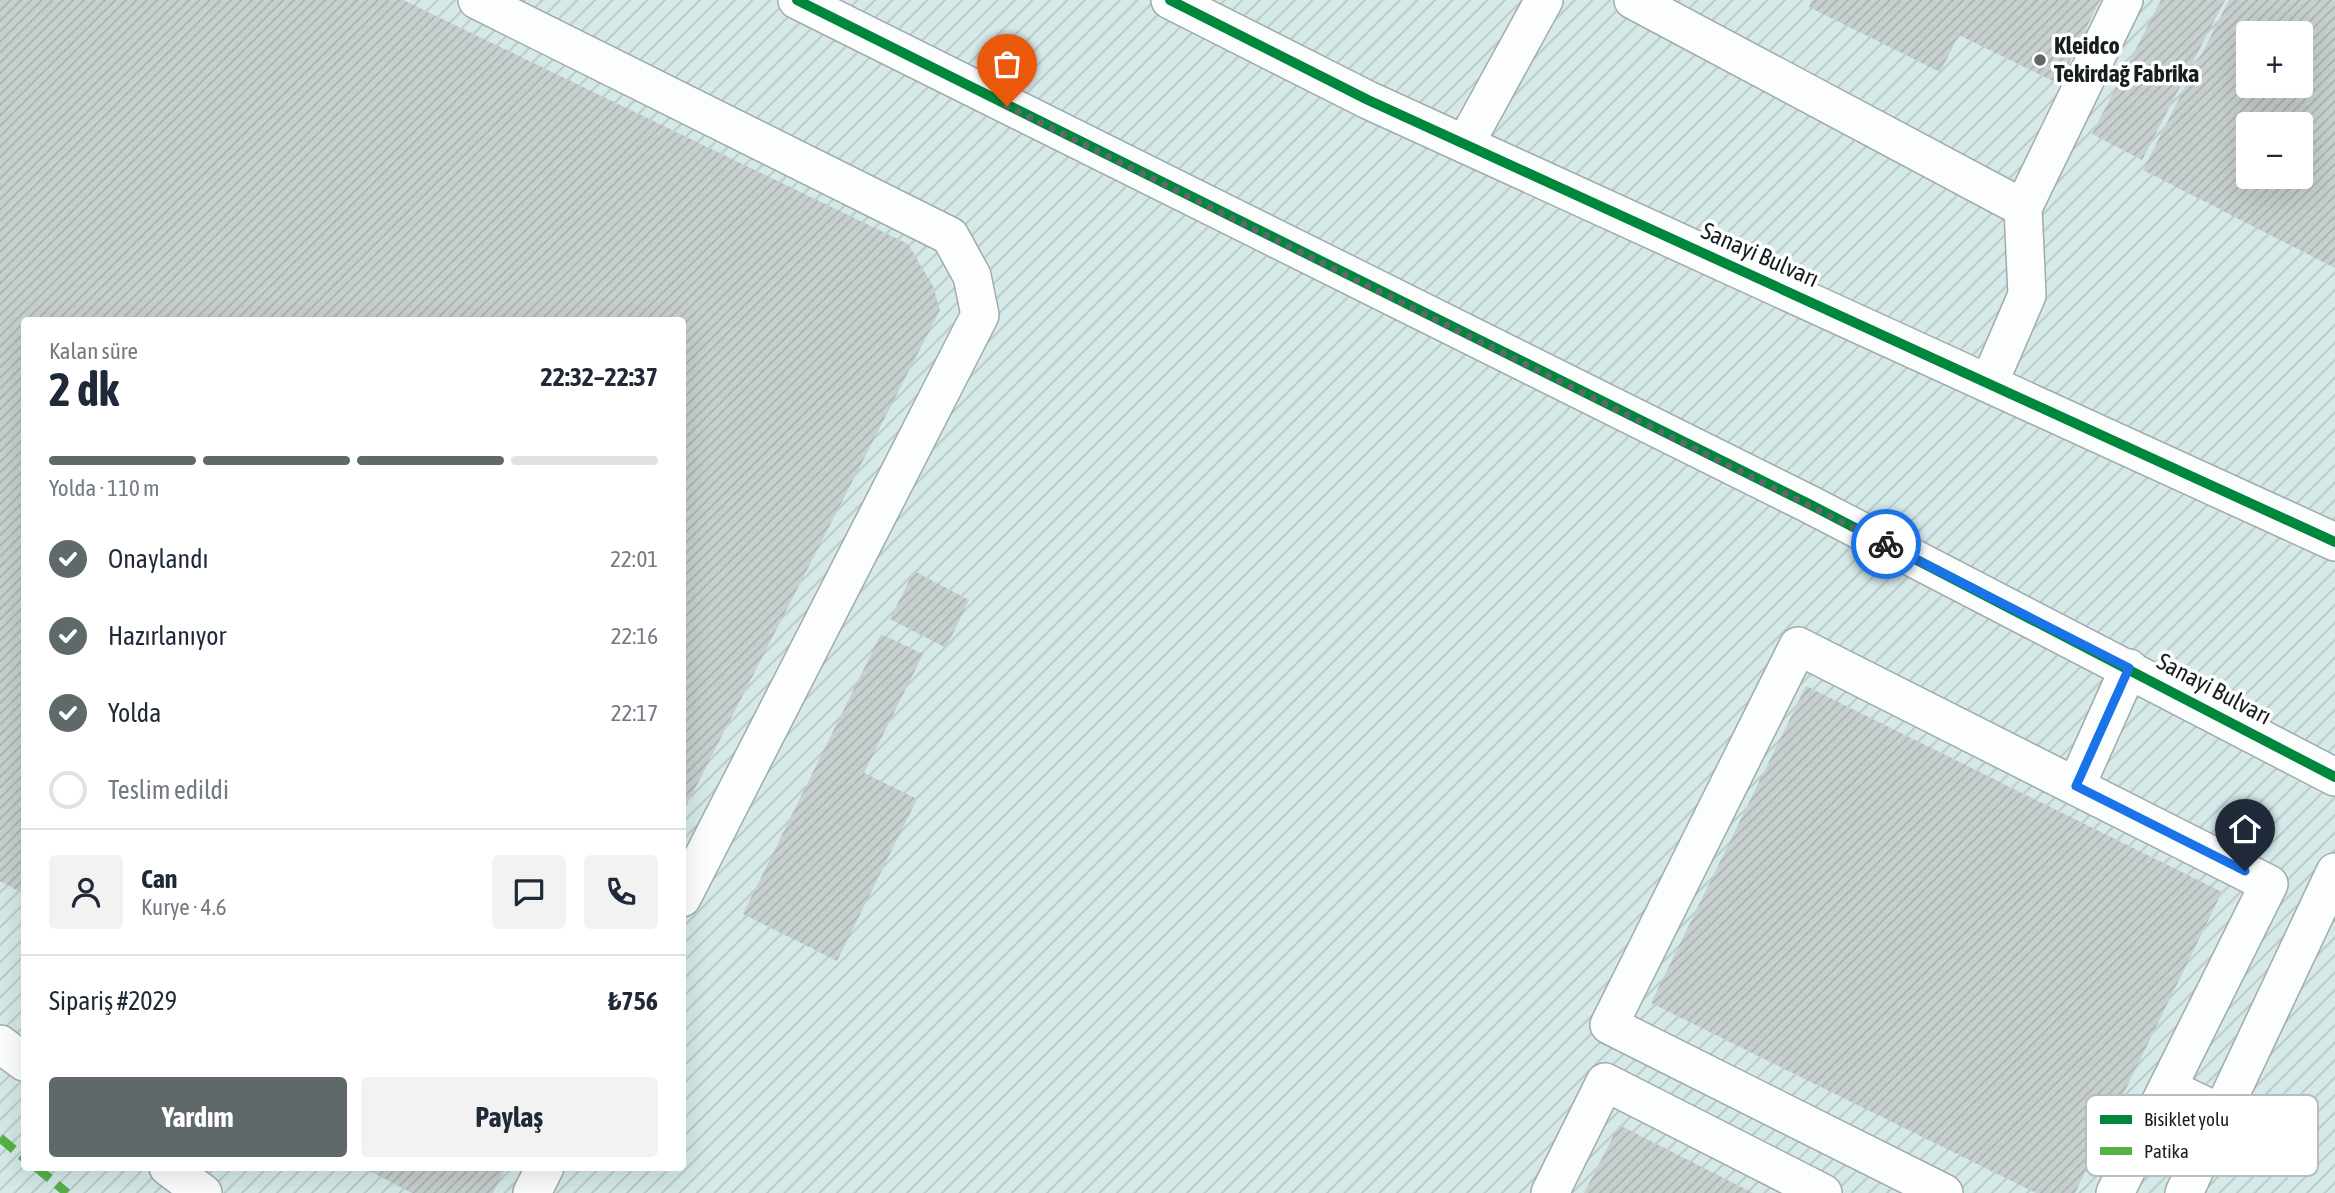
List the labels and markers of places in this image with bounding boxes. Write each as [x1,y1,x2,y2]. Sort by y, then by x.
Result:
place label: Kleidco Tekirdağ Fabrika [2054,32,2199,87]
pin [977,34,1037,106]
marker: Kleidco Tekirdağ Fabrika [2032,52,2048,68]
pin [2215,799,2275,871]

